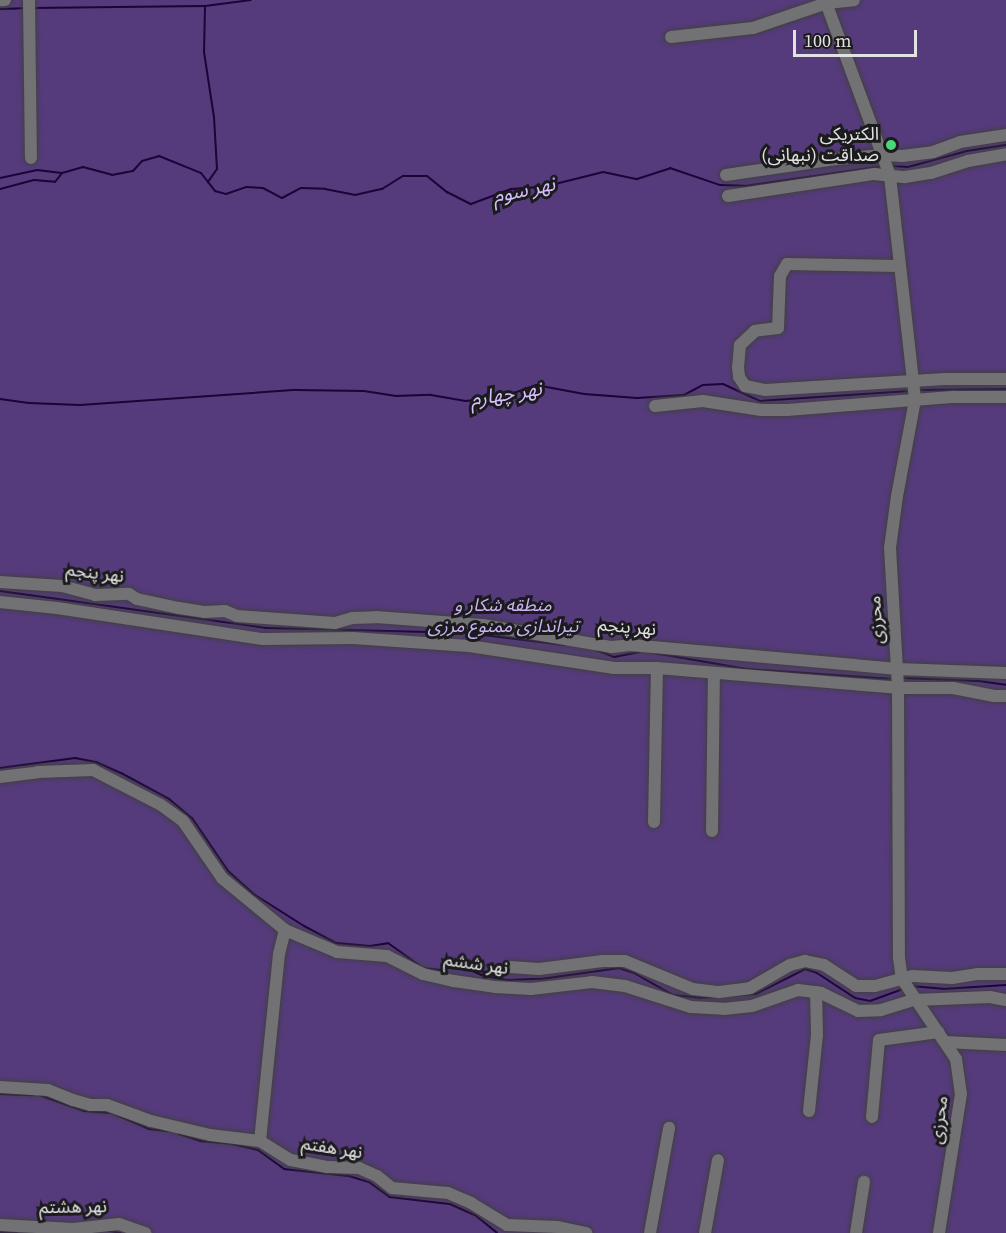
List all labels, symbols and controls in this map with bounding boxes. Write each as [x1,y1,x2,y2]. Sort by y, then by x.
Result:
scale bar [796,18,920,56]
text: 100 m [804,28,851,53]
place label: الکتریکی صداقت (نبهانی) [761,124,879,166]
marker: الکتریکی صداقت (نبهانی) [884,138,898,152]
water label: نهر سوم [491,172,557,208]
water label: نهر چهارم [469,377,543,411]
street label: نهر پنجم [65,559,125,587]
park label: منطقه شکار و تیراندازی ممنوع مرزی [428,595,578,638]
street label: محرزی [864,595,888,645]
street label: نهر پنجم [597,614,657,640]
street label: نهر ششم [442,949,510,979]
street label: محرزی [925,1095,953,1145]
street label: نهر هفتم [300,1133,364,1163]
street label: نهر هشتم [39,1196,107,1218]

